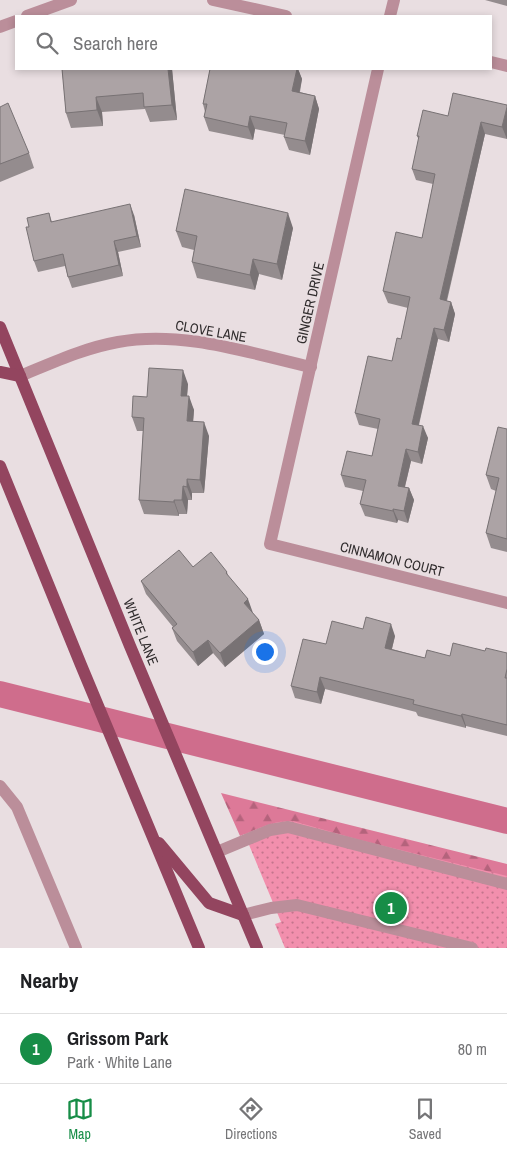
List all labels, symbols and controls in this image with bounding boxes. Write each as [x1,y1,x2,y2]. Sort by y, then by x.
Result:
search box [15,15,492,70]
icon: search [33,29,61,57]
text: Search here [73,30,158,56]
street label: GINGER DRIVE [292,260,328,346]
street label: CLOVE LANE [174,316,248,346]
street label: CINNAMON COURT [338,537,446,581]
street label: WHITE LANE [120,596,162,668]
your location [252,639,278,665]
pin: 1 [375,889,407,927]
text: Nearby [20,966,78,995]
text: Grissom Park [67,1025,168,1051]
text: 1 [32,1038,40,1060]
text: 80 m [458,1038,487,1060]
text: Park · White Lane [67,1051,172,1073]
tab: Map [66,1095,94,1143]
tab: Directions [225,1095,277,1143]
tab: Saved [409,1095,441,1143]

